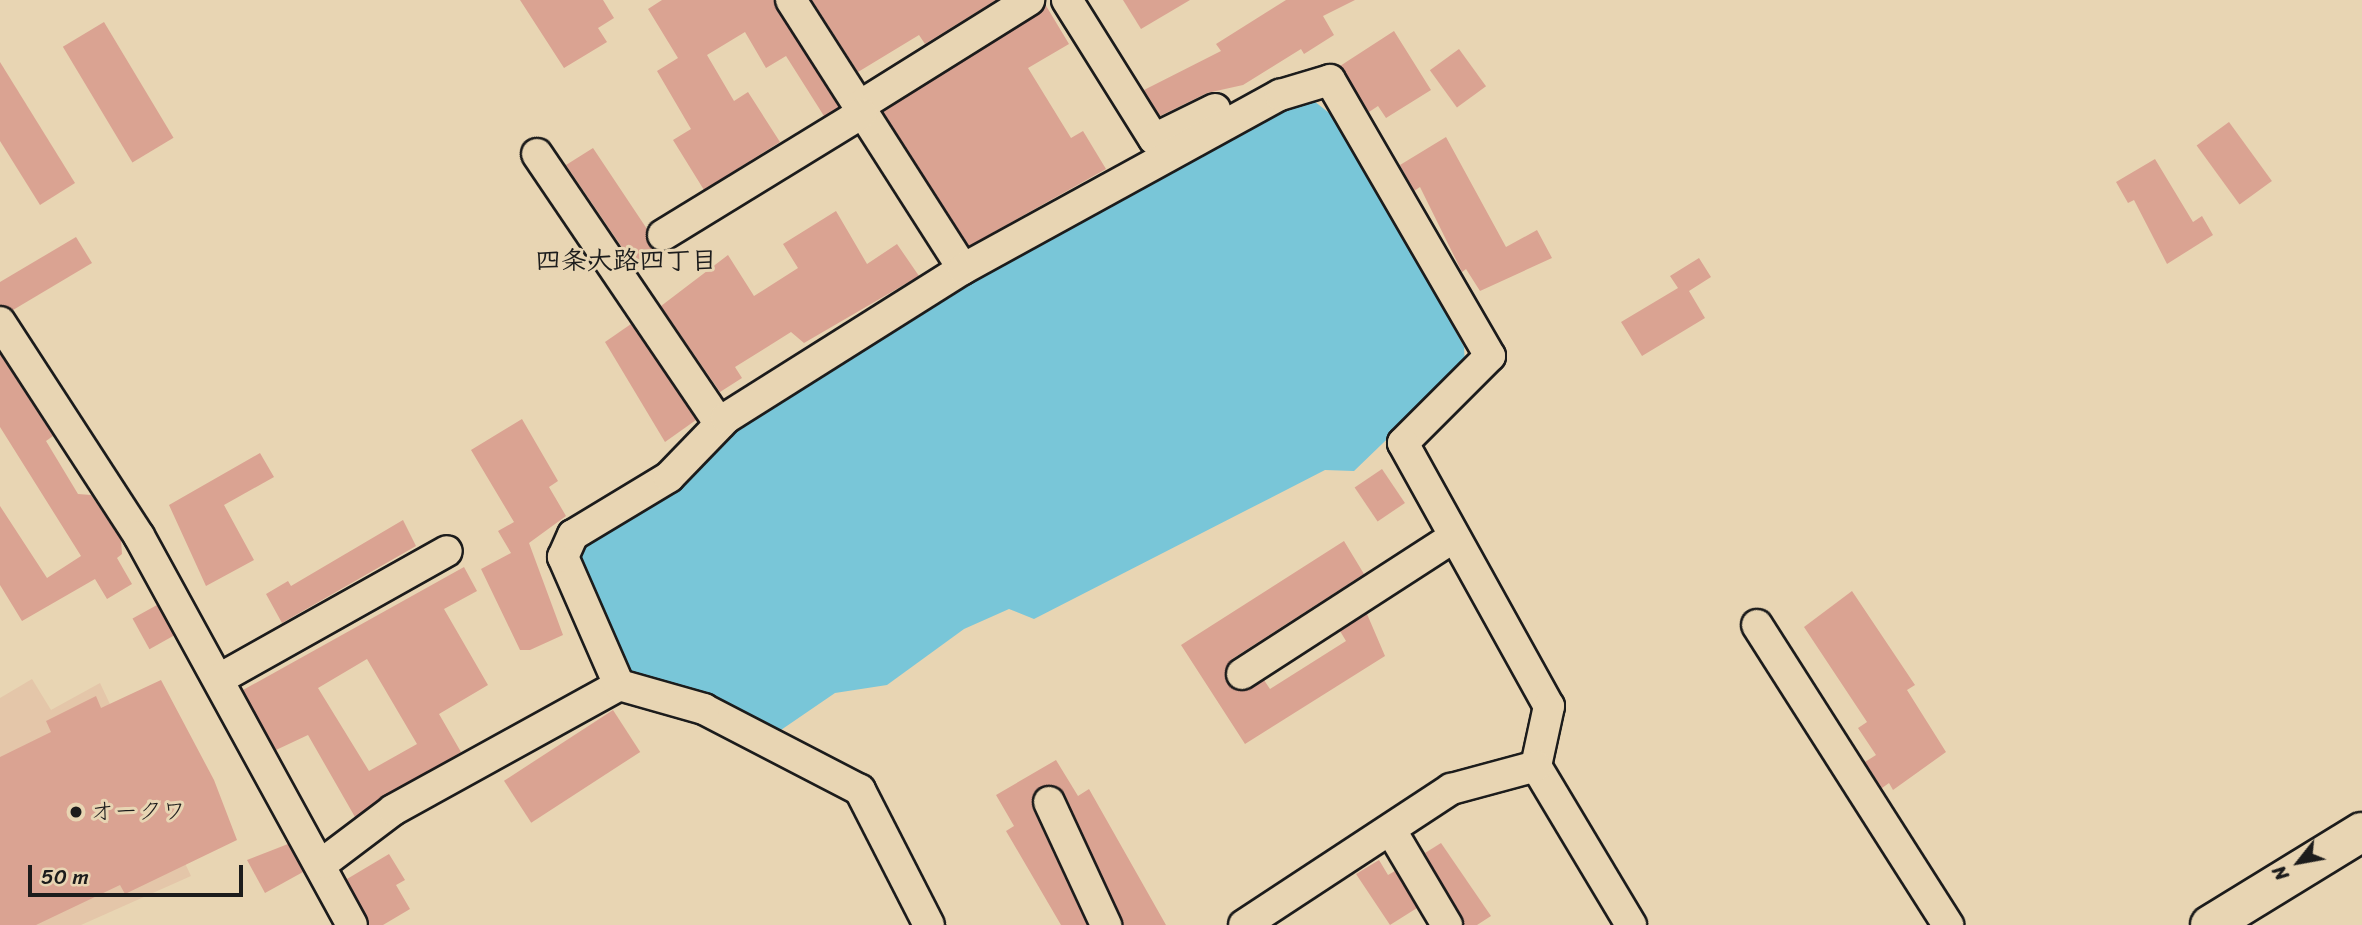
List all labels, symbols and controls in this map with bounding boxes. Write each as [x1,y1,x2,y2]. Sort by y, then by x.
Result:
district label: 四条大路四丁目 [535,245,717,277]
place label: オークワ [90,798,186,826]
marker: オークワ [68,804,84,820]
north arrow [2264,827,2334,897]
scale bar [32,852,247,896]
text: 50 m [41,858,89,896]
text: N [2263,859,2298,887]

